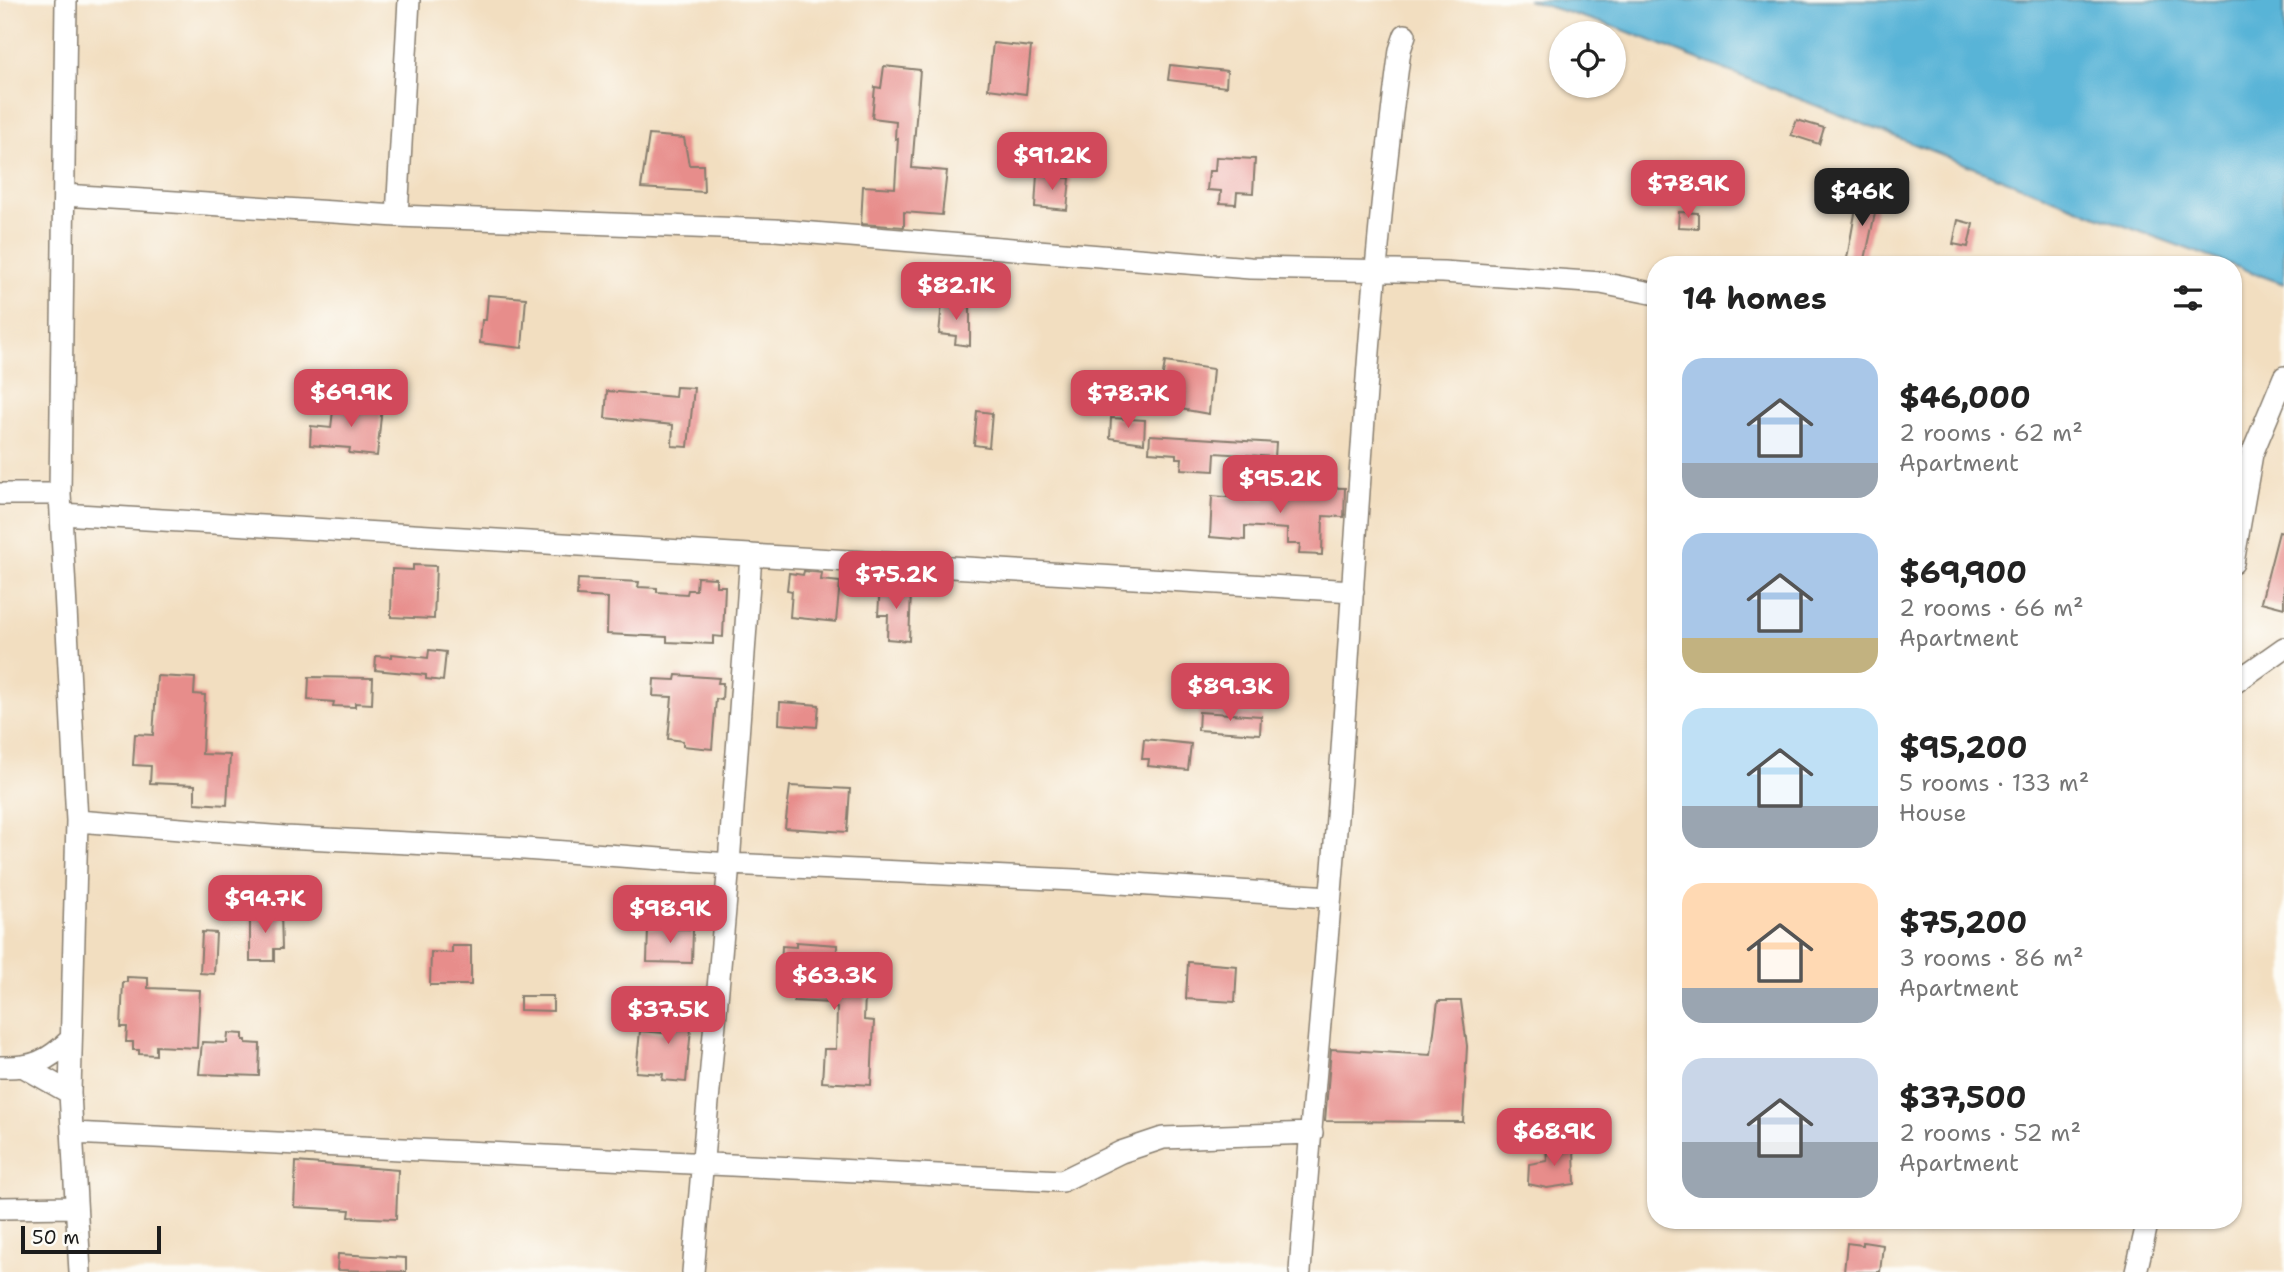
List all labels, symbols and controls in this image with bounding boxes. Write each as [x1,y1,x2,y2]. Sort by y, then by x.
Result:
map controls [1549,21,1626,98]
button: locate [1549,21,1626,98]
pin: $91.2K [995,132,1109,192]
text: $91.2K [1013,140,1091,170]
pin: $78.9K [1631,160,1745,220]
text: $78.9K [1647,168,1729,198]
pin: $46K [1821,168,1903,228]
text: $46K [1830,176,1894,206]
pin: $82.1K [899,262,1013,322]
text: $82.1K [917,270,995,300]
text: 14 homes [1682,278,1827,319]
icon: filters [2169,279,2207,317]
pin: $69.9K [294,370,408,429]
pin: $78.7K [1071,370,1185,430]
text: $69.9K [310,377,392,407]
text: $46,000 [1899,377,2031,418]
text: $78.7K [1087,378,1169,408]
icon: home [1738,386,1822,470]
text: 2 rooms · 62 m² [1899,418,2083,448]
text: Apartment [1899,448,2019,478]
pin: $95.2K [1223,456,1337,515]
text: $95.2K [1239,463,1321,493]
pin: $75.2K [839,552,953,611]
text: $69,900 [1899,552,2027,593]
text: $75.2K [855,559,937,589]
icon: home [1738,561,1822,645]
text: 2 rooms · 66 m² [1899,593,2084,623]
text: Apartment [1899,623,2019,653]
pin: $89.3K [1173,664,1287,723]
text: $89.3K [1187,671,1273,701]
text: $95,200 [1899,727,2027,768]
icon: home [1738,736,1822,820]
text: 5 rooms · 133 m² [1899,768,2089,798]
text: House [1899,798,1967,828]
pin: $94.7K [208,876,322,935]
text: $94.7K [224,883,306,913]
pin: $98.9K [613,886,727,945]
text: $98.9K [629,893,711,923]
text: $75,200 [1899,902,2027,943]
icon: home [1738,911,1822,995]
text: 3 rooms · 86 m² [1899,943,2084,973]
pin: $63.3K [777,953,891,1012]
text: $63.3K [792,960,876,990]
text: Apartment [1899,973,2019,1003]
pin: $37.5K [611,986,725,1046]
text: $37.5K [627,994,709,1024]
text: $37,500 [1899,1077,2027,1118]
icon: home [1738,1086,1822,1170]
pin: $68.9K [1497,1108,1611,1168]
text: $68.9K [1513,1116,1595,1146]
text: 2 rooms · 52 m² [1899,1118,2081,1148]
text: Apartment [1899,1148,2019,1178]
scale bar [21,1223,161,1255]
text: 50 m [32,1225,80,1250]

